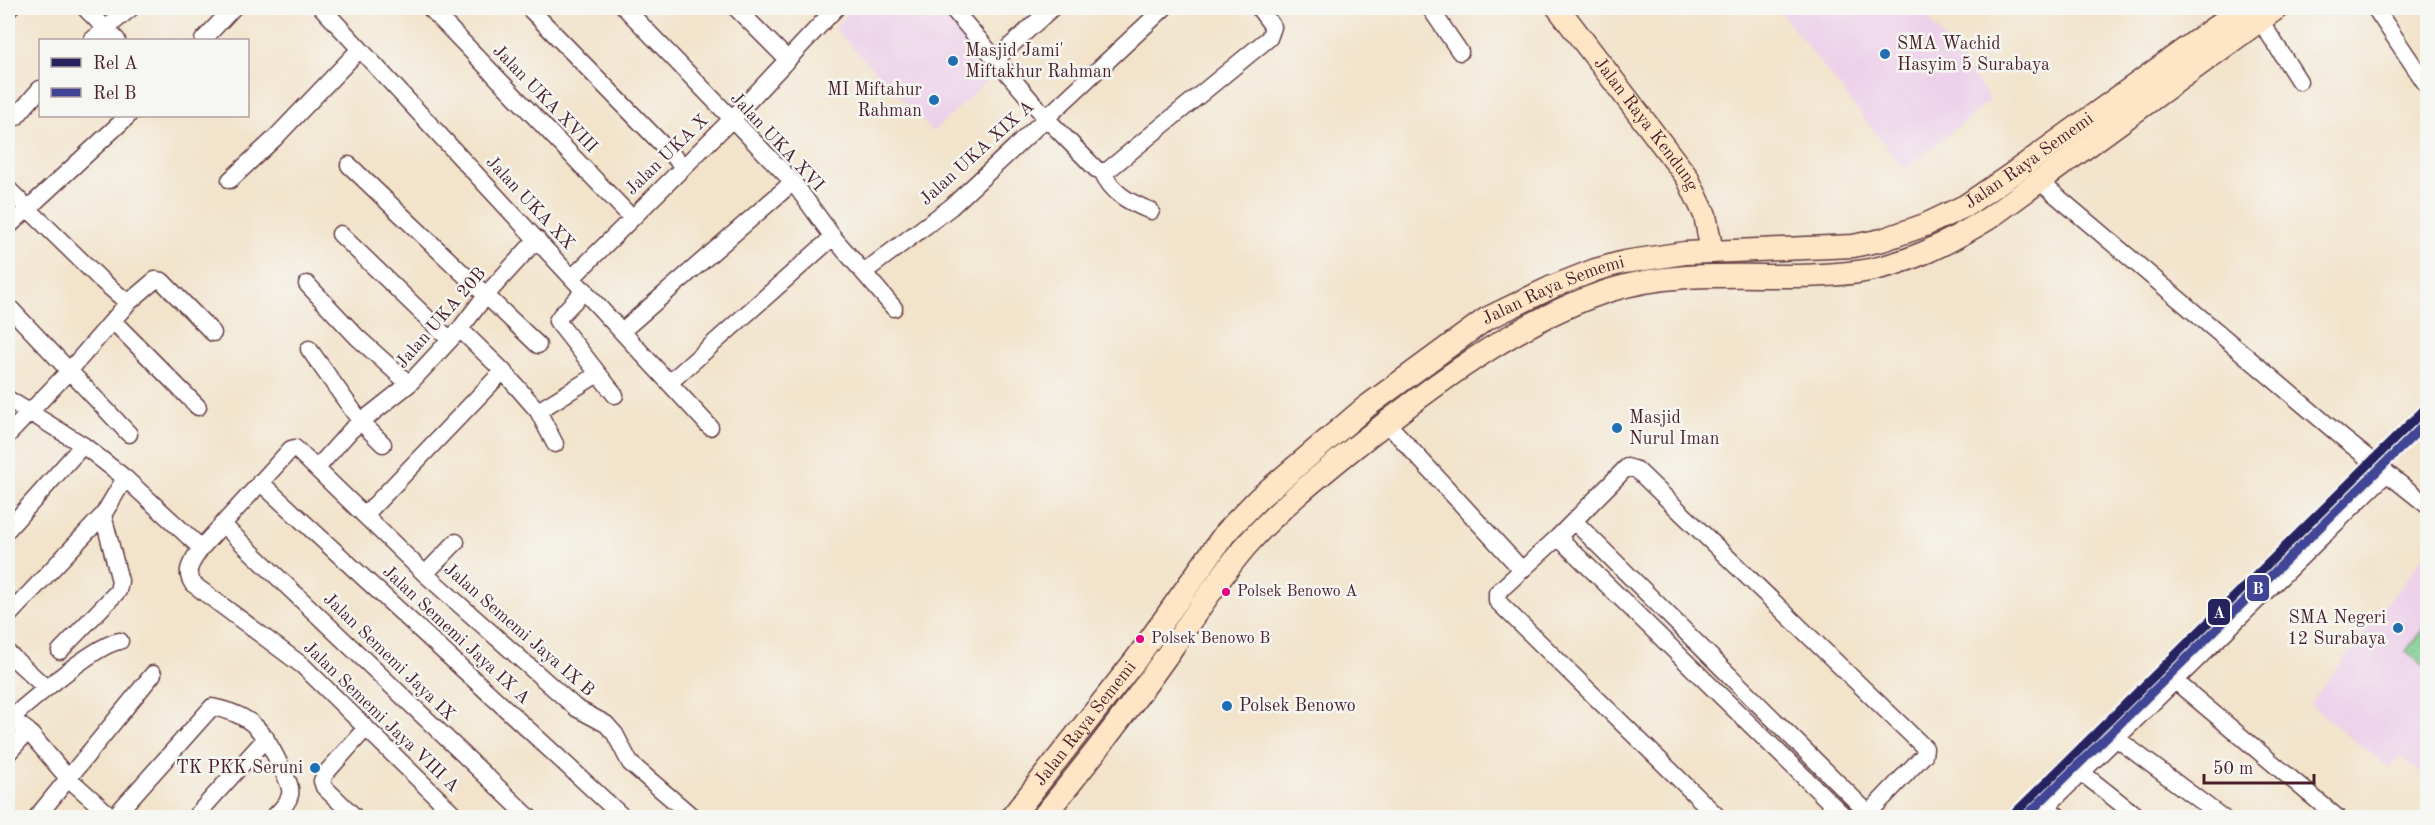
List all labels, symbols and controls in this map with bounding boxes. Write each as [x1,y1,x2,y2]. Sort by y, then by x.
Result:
place label: SMA Wachid Hasyim 5 Surabaya [1897,35,2050,74]
legend [39,39,249,117]
street label: Jalan UKA XVIII [489,42,601,156]
place label: Masjid Jami' Miftakhur Rahman [965,42,1112,81]
marker: SMA Wachid Hasyim 5 Surabaya [1878,47,1892,61]
marker: Masjid Jami' Miftakhur Rahman [946,54,960,68]
street label: Jalan Raya Kendung [1590,54,1701,194]
text: Rel A [93,55,138,73]
place label: MI Miftahur Rahman [827,81,923,120]
text: Rel B [93,85,137,103]
street label: Jalan UKA XVI [727,89,827,195]
marker: MI Miftahur Rahman [927,93,941,107]
street label: Jalan UKA XIX A [917,97,1038,209]
street label: Jalan Raya Sememi [1962,109,2097,212]
street label: Jalan UKA X [622,111,712,199]
street label: Jalan UKA XX [482,153,578,254]
street label: Jalan Raya Sememi [1479,253,1627,328]
street label: Jalan UKA 20B [393,264,489,372]
place label: Masjid Nurul Iman [1629,409,1720,448]
marker: Masjid Nurul Iman [1610,421,1624,435]
street label: Jalan Sememi Jaya IX B [440,560,598,700]
street label: Jalan Sememi Jaya IX A [378,561,534,709]
line badge: B [2246,574,2270,602]
text: B [2252,582,2264,598]
place label: Polsek Benowo A [1237,584,1357,600]
marker: Polsek Benowo A [1220,586,1232,598]
street label: Jalan Sememi Jaya IX [319,588,459,726]
line badge: A [2207,598,2231,626]
text: A [2213,606,2225,622]
place label: SMA Negeri 12 Surabaya [2287,609,2386,648]
marker: SMA Negeri 12 Surabaya [2391,621,2405,635]
place label: Polsek Benowo B [1151,631,1270,647]
marker: Polsek Benowo B [1134,633,1146,645]
street label: Jalan Sememi Jaya VIII A [300,638,462,796]
street label: Jalan Raya Sememi [1031,658,1140,789]
place label: Polsek Benowo [1239,697,1356,715]
marker: Polsek Benowo [1220,699,1234,713]
scale bar [2204,747,2314,785]
place label: TK PKK Seruni [176,759,303,777]
text: 50 m [2213,760,2253,778]
marker: TK PKK Seruni [308,761,322,775]

